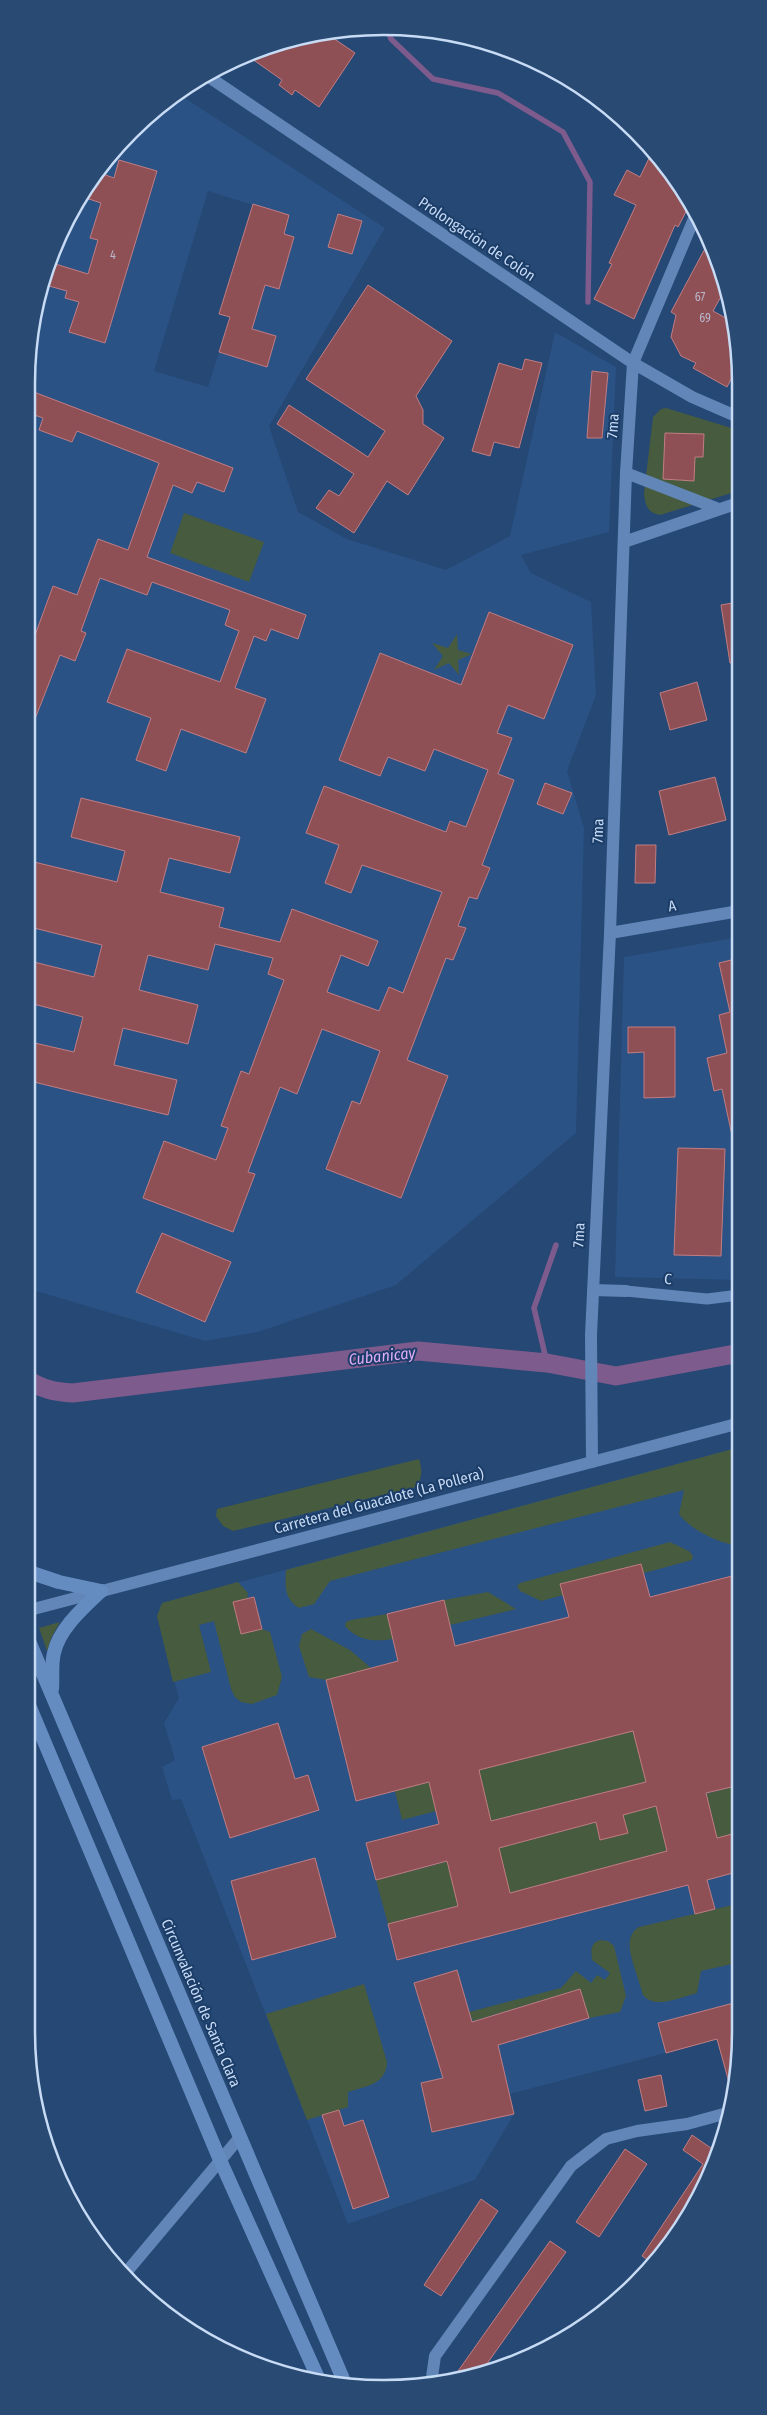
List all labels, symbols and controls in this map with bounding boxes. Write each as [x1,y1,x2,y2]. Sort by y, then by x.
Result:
street label: Prolongación de Colón [415,193,539,285]
house number: 4 [110,248,116,262]
house number: 67 [695,290,705,304]
house number: 69 [699,311,711,325]
street label: 7ma [603,413,623,439]
street label: 7ma [589,818,607,844]
street label: A [667,896,677,916]
street label: 7ma [569,1222,589,1248]
street label: C [663,1270,673,1288]
water label: Cubanicay [348,1343,417,1369]
street label: Carretera del Guacalote (La Pollera) [272,1464,486,1538]
street label: Circunvalación de Santa Clara [157,1916,245,2090]

